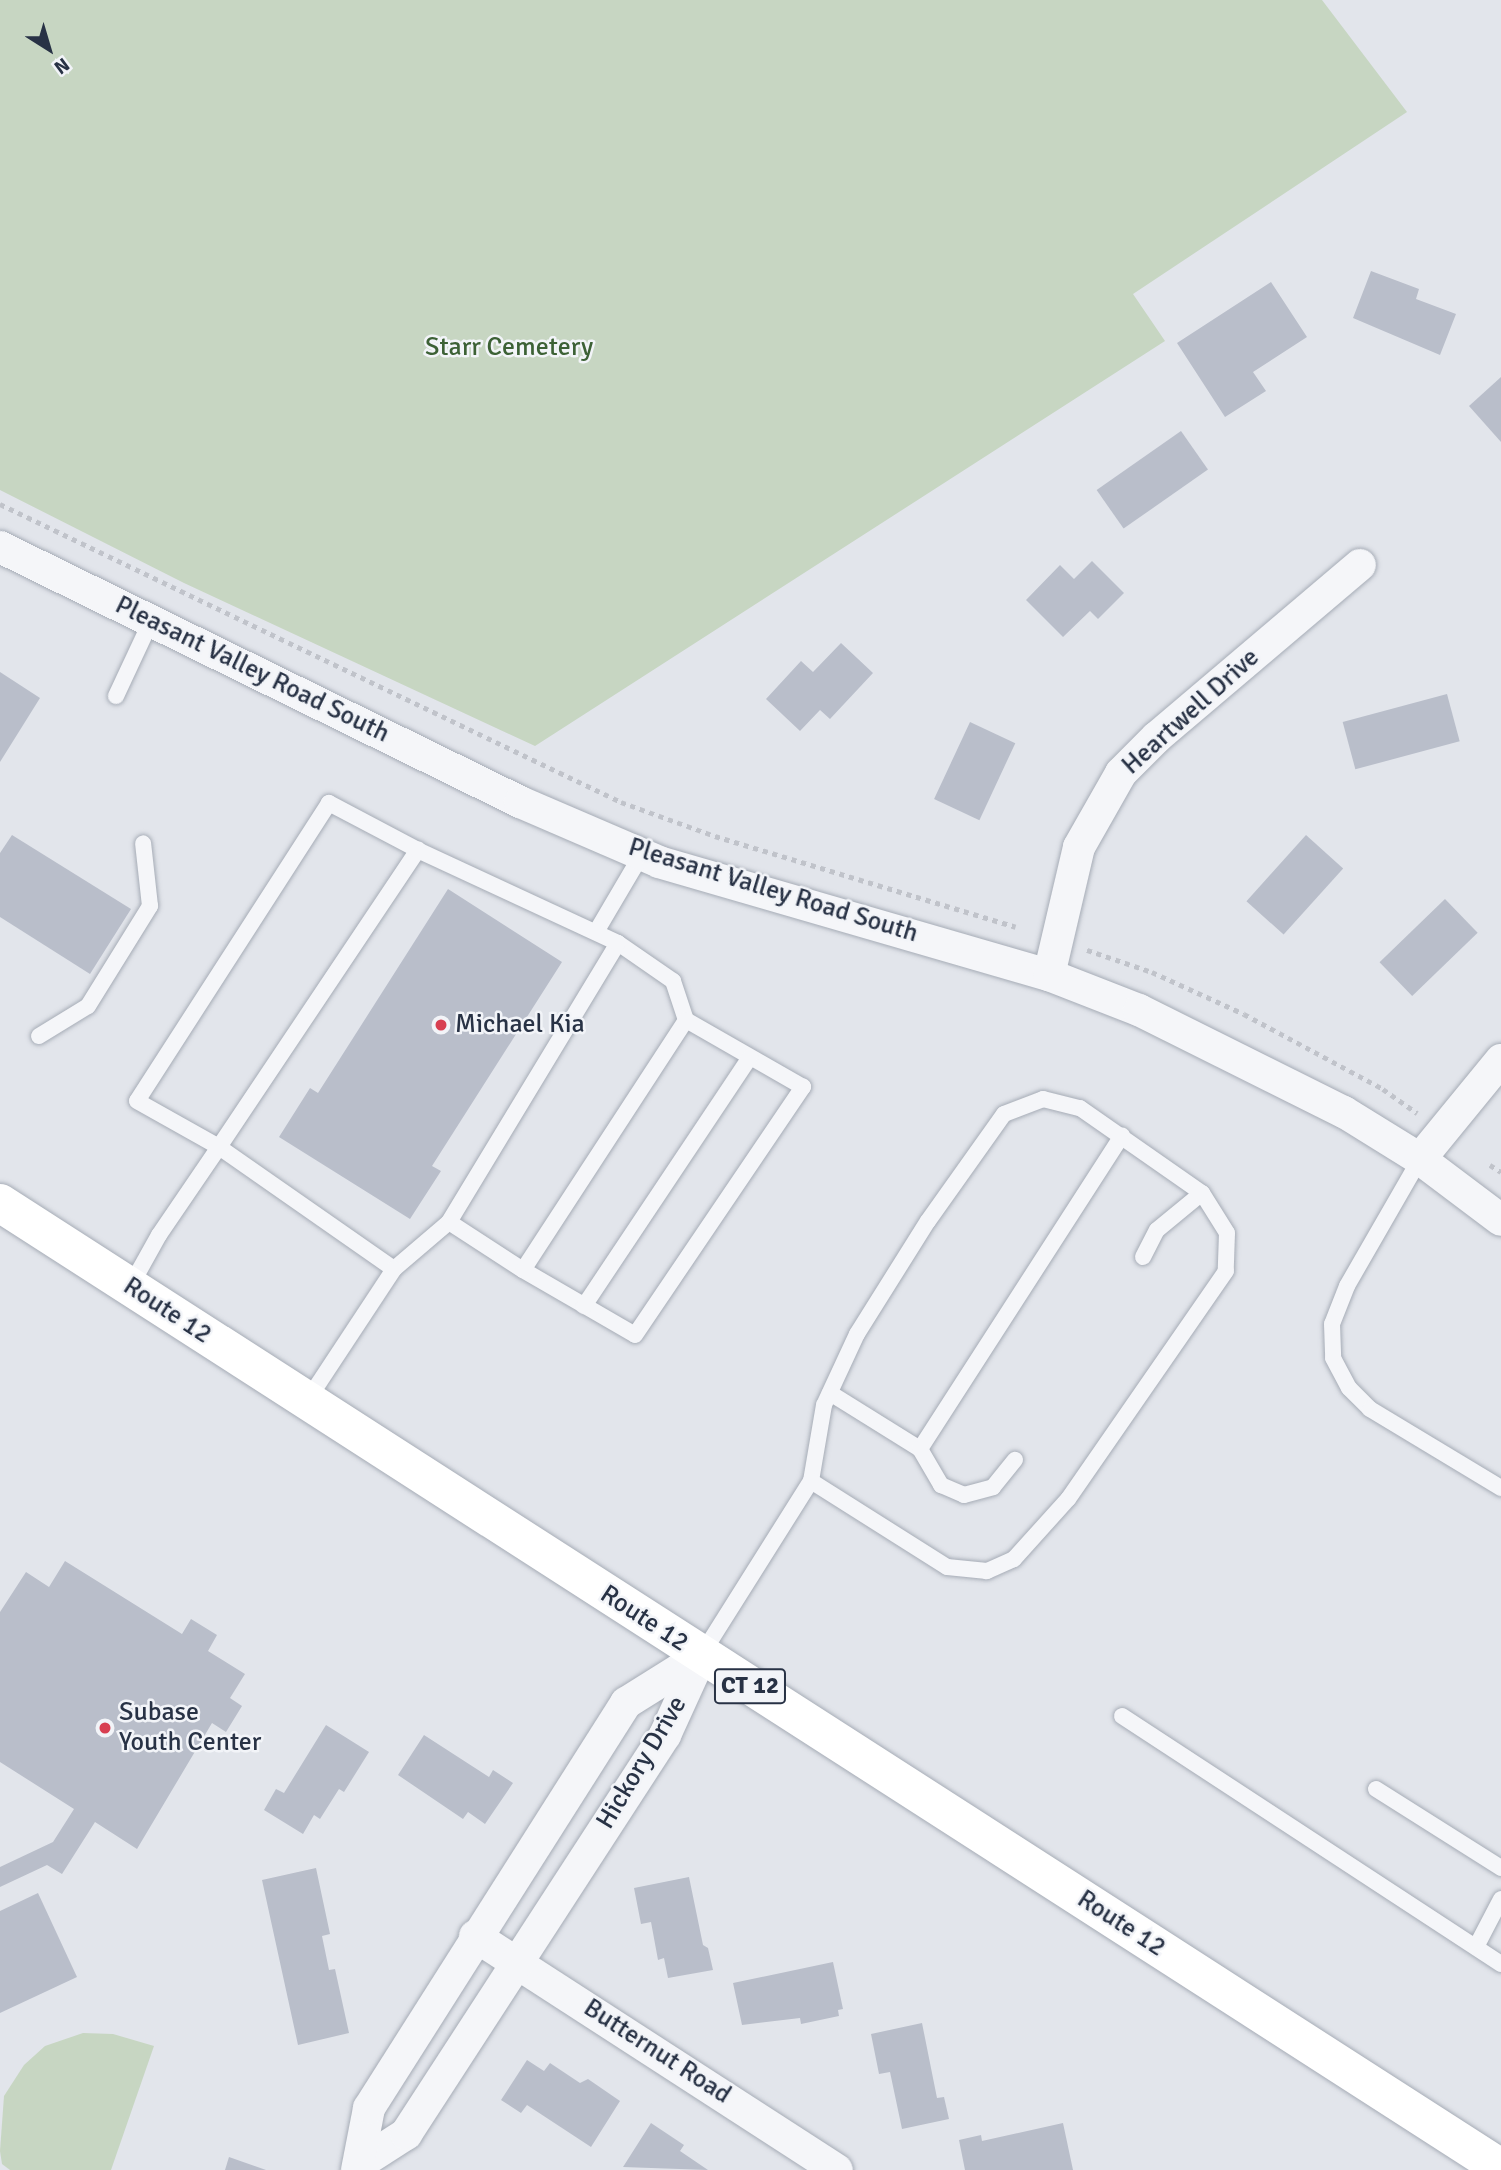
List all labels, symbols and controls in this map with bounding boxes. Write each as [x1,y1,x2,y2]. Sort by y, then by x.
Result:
north arrow [14,14,84,84]
text: N [49,52,74,79]
park label: Starr Cemetery [425,332,593,364]
street label: Pleasant Valley Road South [110,590,394,750]
street label: Heartwell Drive [1116,642,1266,782]
street label: Pleasant Valley Road South [624,832,922,950]
place label: Michael Kia [455,1009,585,1041]
marker: Michael Kia [433,1017,449,1033]
street label: Route 12 [117,1271,217,1351]
street label: Route 12 [594,1579,694,1659]
road number: CT 12 [713,1666,787,1706]
street label: Hickory Drive [590,1691,694,1835]
place label: Subase Youth Center [119,1697,261,1758]
marker: Subase Youth Center [97,1720,113,1736]
street label: Route 12 [1071,1884,1171,1964]
street label: Butternut Road [577,1993,737,2111]

